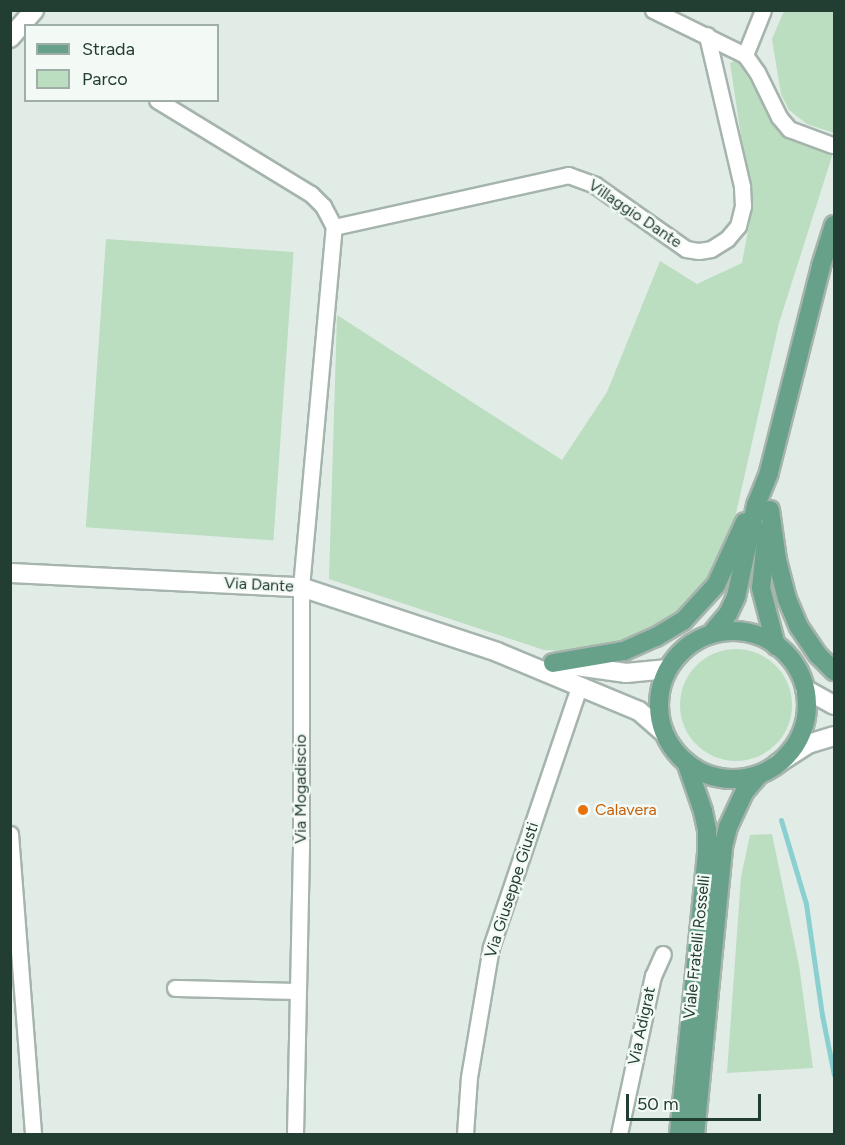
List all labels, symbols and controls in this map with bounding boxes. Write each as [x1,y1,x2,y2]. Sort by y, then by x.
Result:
legend [24,24,219,102]
text: Strada [82,38,135,60]
text: Parco [82,68,128,90]
street label: Villaggio Dante [585,176,685,252]
street label: Via Dante [224,574,294,596]
street label: Via Mogadiscio [291,734,311,844]
place label: Calavera [595,800,657,820]
marker: Calavera [576,803,590,817]
street label: Via Giuseppe Giusti [481,820,543,960]
street label: Viale Fratelli Rosselli [680,874,714,1020]
street label: Via Adigrat [624,985,660,1067]
scale bar [629,1082,764,1120]
text: 50 m [637,1093,679,1115]

